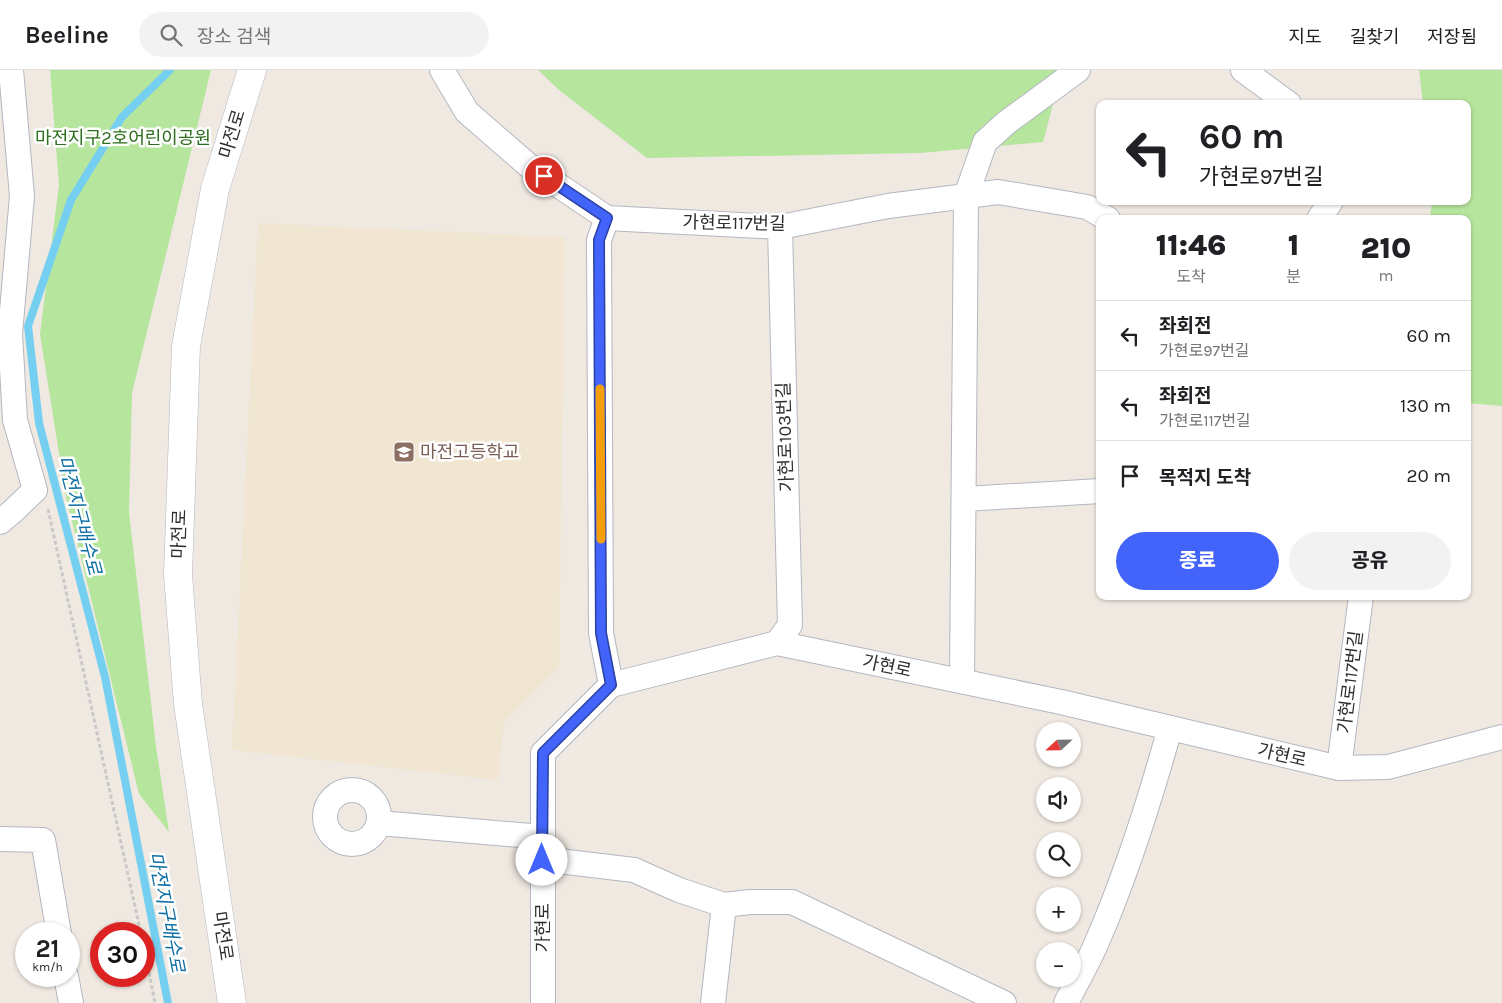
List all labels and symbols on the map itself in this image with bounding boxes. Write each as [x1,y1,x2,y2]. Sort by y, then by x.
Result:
street label: 마전로 [214,107,250,161]
park label: 마전지구2호어린이공원 [35,127,211,149]
pin [523,155,565,197]
street label: 가현로117번길 [682,211,786,235]
street label: 가현로103번길 [772,382,798,492]
school or university icon: 마전고등학교 [392,440,416,464]
place label: 마전고등학교 [420,441,519,463]
water label: 마전지구배수로 [53,453,106,579]
street label: 마전로 [167,509,191,559]
street label: 가현로117번길 [1333,629,1367,735]
street label: 가현로 [860,650,914,682]
north arrow [1036,722,1081,768]
street label: 가현로 [1255,739,1309,771]
position arrow [515,833,567,885]
water label: 마전지구배수로 [144,850,189,976]
street label: 가현로 [532,903,554,953]
street label: 마전로 [208,910,238,962]
speed limit sign: 30 [90,922,155,987]

